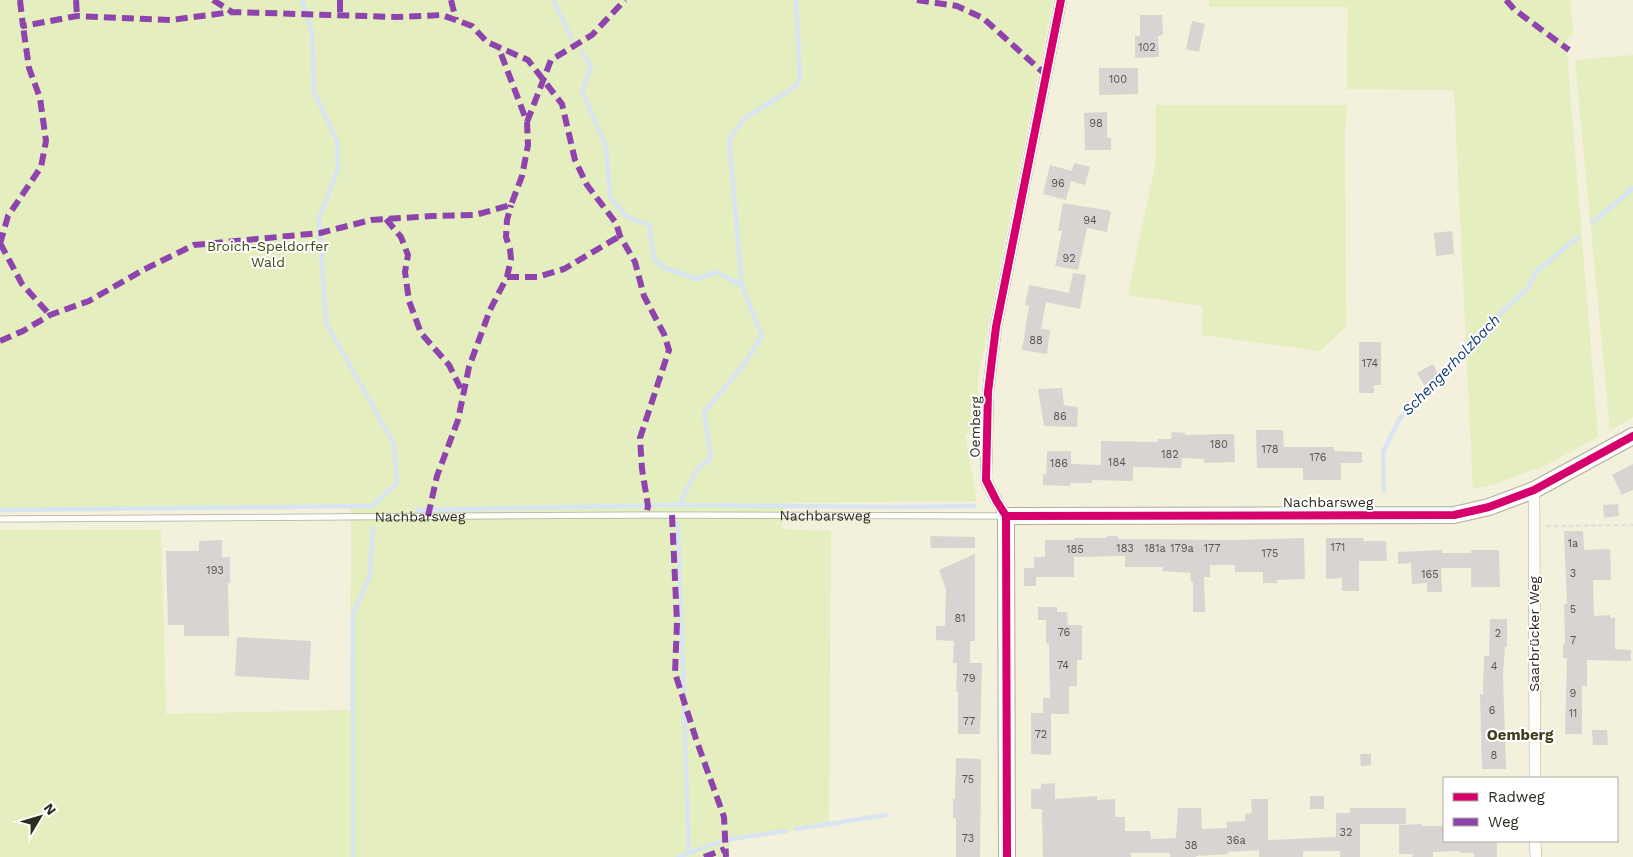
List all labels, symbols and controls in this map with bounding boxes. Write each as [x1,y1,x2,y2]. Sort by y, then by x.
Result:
house number: 102 [1138,41,1156,54]
house number: 100 [1109,73,1127,86]
house number: 98 [1089,117,1103,130]
house number: 96 [1051,177,1065,190]
house number: 94 [1083,214,1097,227]
park label: Broich-Speldorfer Wald [207,238,329,270]
house number: 92 [1062,252,1076,265]
water label: Schengerholzbach [1398,311,1504,419]
house number: 88 [1029,334,1043,347]
house number: 174 [1362,357,1378,370]
street label: Oemberg [966,396,984,458]
house number: 86 [1053,410,1067,423]
house number: 180 [1210,438,1228,451]
house number: 178 [1261,443,1279,456]
house number: 182 [1161,448,1179,461]
house number: 176 [1310,451,1327,464]
house number: 184 [1108,456,1126,469]
house number: 186 [1050,457,1068,470]
street label: Nachbarsweg [1283,494,1374,510]
street label: Nachbarsweg [780,507,871,524]
street label: Nachbarsweg [375,508,466,525]
house number: 1a [1568,537,1578,550]
house number: 171 [1331,541,1345,554]
house number: 183 [1116,542,1134,555]
house number: 181a [1144,542,1166,555]
house number: 179a [1170,542,1194,555]
house number: 177 [1204,542,1220,555]
house number: 185 [1066,543,1084,556]
house number: 175 [1262,547,1278,560]
house number: 193 [206,564,224,577]
house number: 3 [1570,567,1576,580]
house number: 165 [1421,568,1439,581]
street label: Saarbrücker Weg [1526,576,1542,692]
house number: 5 [1570,603,1576,616]
house number: 81 [954,612,966,625]
house number: 76 [1058,626,1071,639]
house number: 2 [1495,627,1501,640]
house number: 7 [1570,634,1576,647]
house number: 74 [1057,659,1069,672]
house number: 4 [1491,660,1498,673]
house number: 79 [963,672,976,685]
house number: 9 [1570,687,1577,700]
house number: 6 [1489,704,1496,717]
house number: 11 [1569,707,1577,720]
house number: 77 [963,715,975,728]
district label: Oemberg [1487,726,1554,744]
house number: 72 [1035,728,1047,741]
house number: 8 [1491,749,1498,762]
house number: 75 [962,773,974,786]
legend [1443,777,1618,842]
text: Radweg [1488,788,1545,806]
north arrow [15,792,65,842]
text: N [41,800,60,818]
text: Weg [1488,813,1519,831]
house number: 32 [1340,826,1352,839]
house number: 73 [962,832,974,845]
house number: 36a [1226,834,1246,847]
house number: 38 [1184,839,1198,852]

